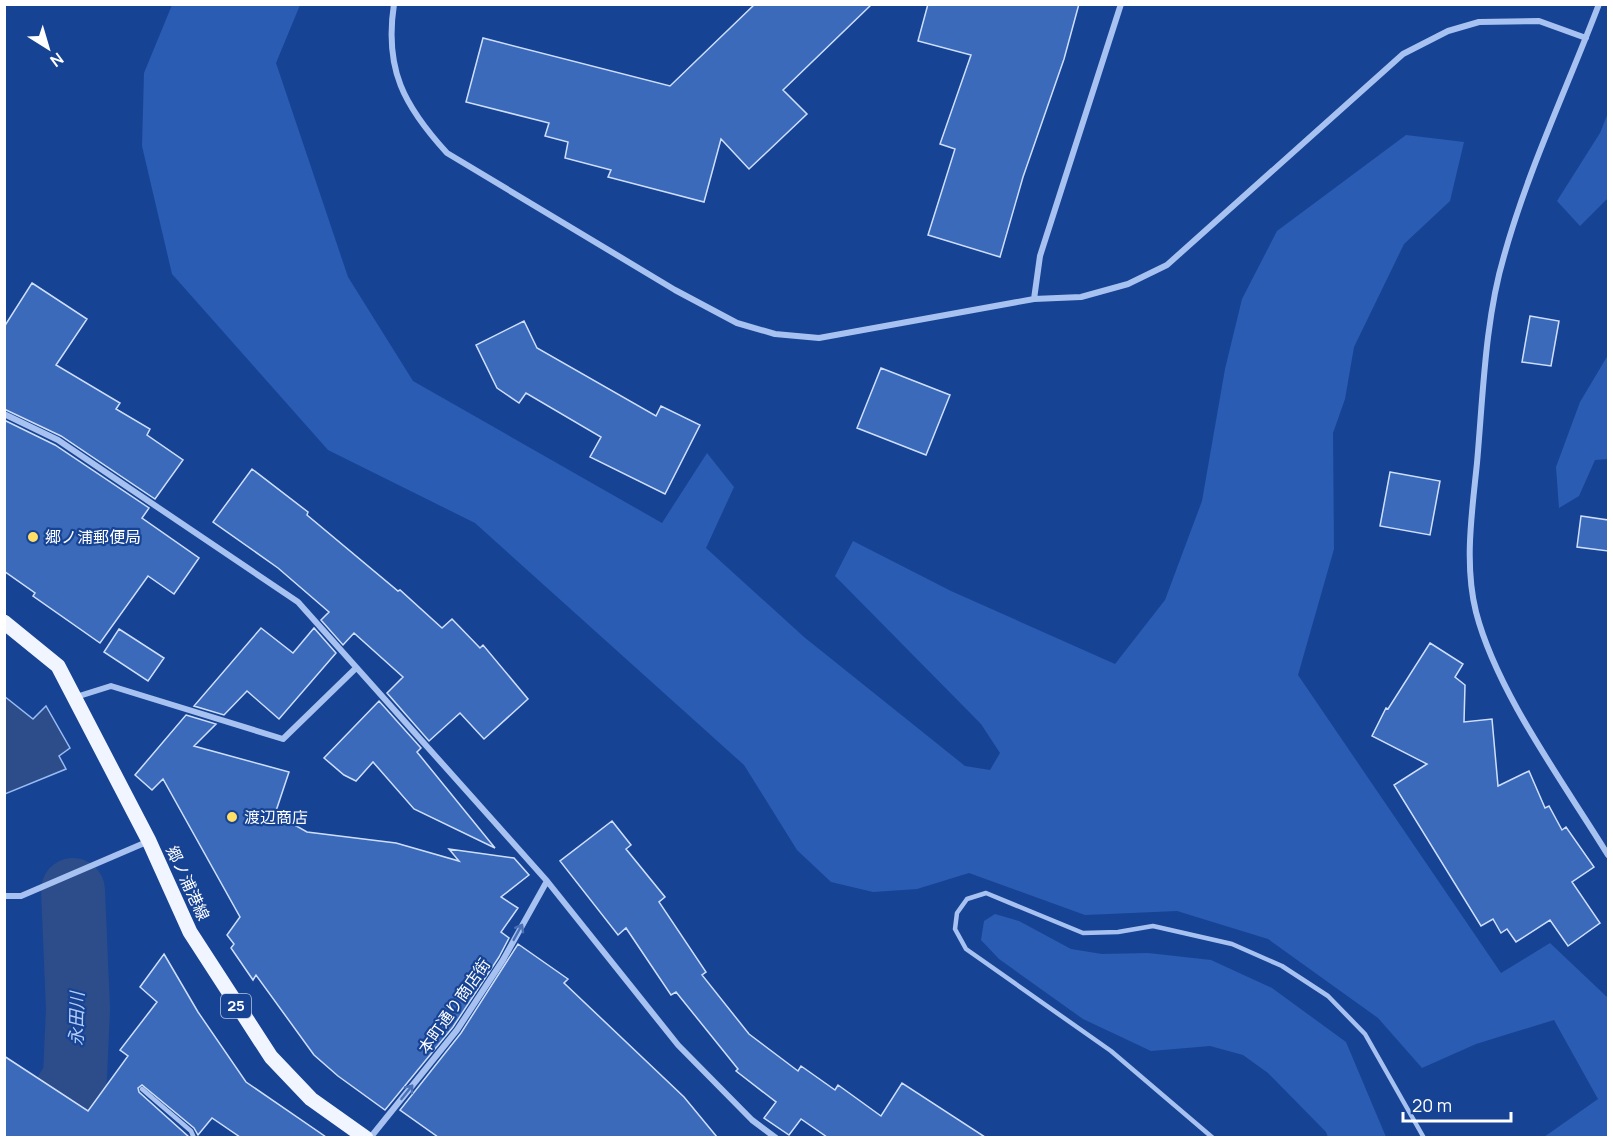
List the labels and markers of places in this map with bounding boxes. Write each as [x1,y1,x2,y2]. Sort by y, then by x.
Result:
place label: 郷ノ浦郵便局 [45,526,141,548]
marker: 郷ノ浦郵便局 [26,530,40,544]
place label: 渡辺商店 [244,806,308,828]
marker: 渡辺商店 [225,810,239,824]

